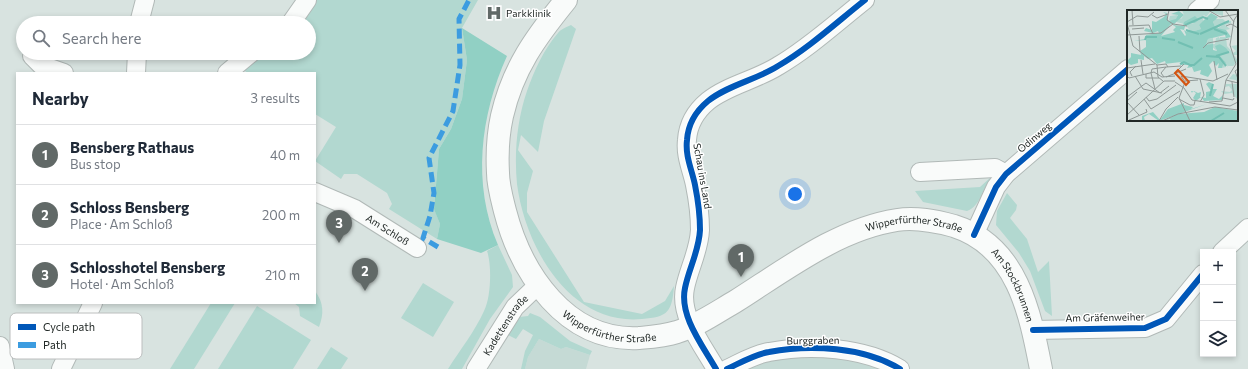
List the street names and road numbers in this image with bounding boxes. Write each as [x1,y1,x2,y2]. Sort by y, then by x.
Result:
street label: Odinweg [1015,119,1054,155]
street label: Schau ins Land [691,142,715,210]
street label: Am Schloß [364,211,411,248]
street label: Wipperfürther Straße [864,213,965,235]
street label: Am Stockbrunnen [989,246,1036,323]
street label: Kadettenstraße [480,292,530,357]
street label: Wipperfürther Straße [560,307,657,344]
street label: Am Gräfenweiher [1065,310,1145,324]
street label: Burggraben [786,334,840,346]

